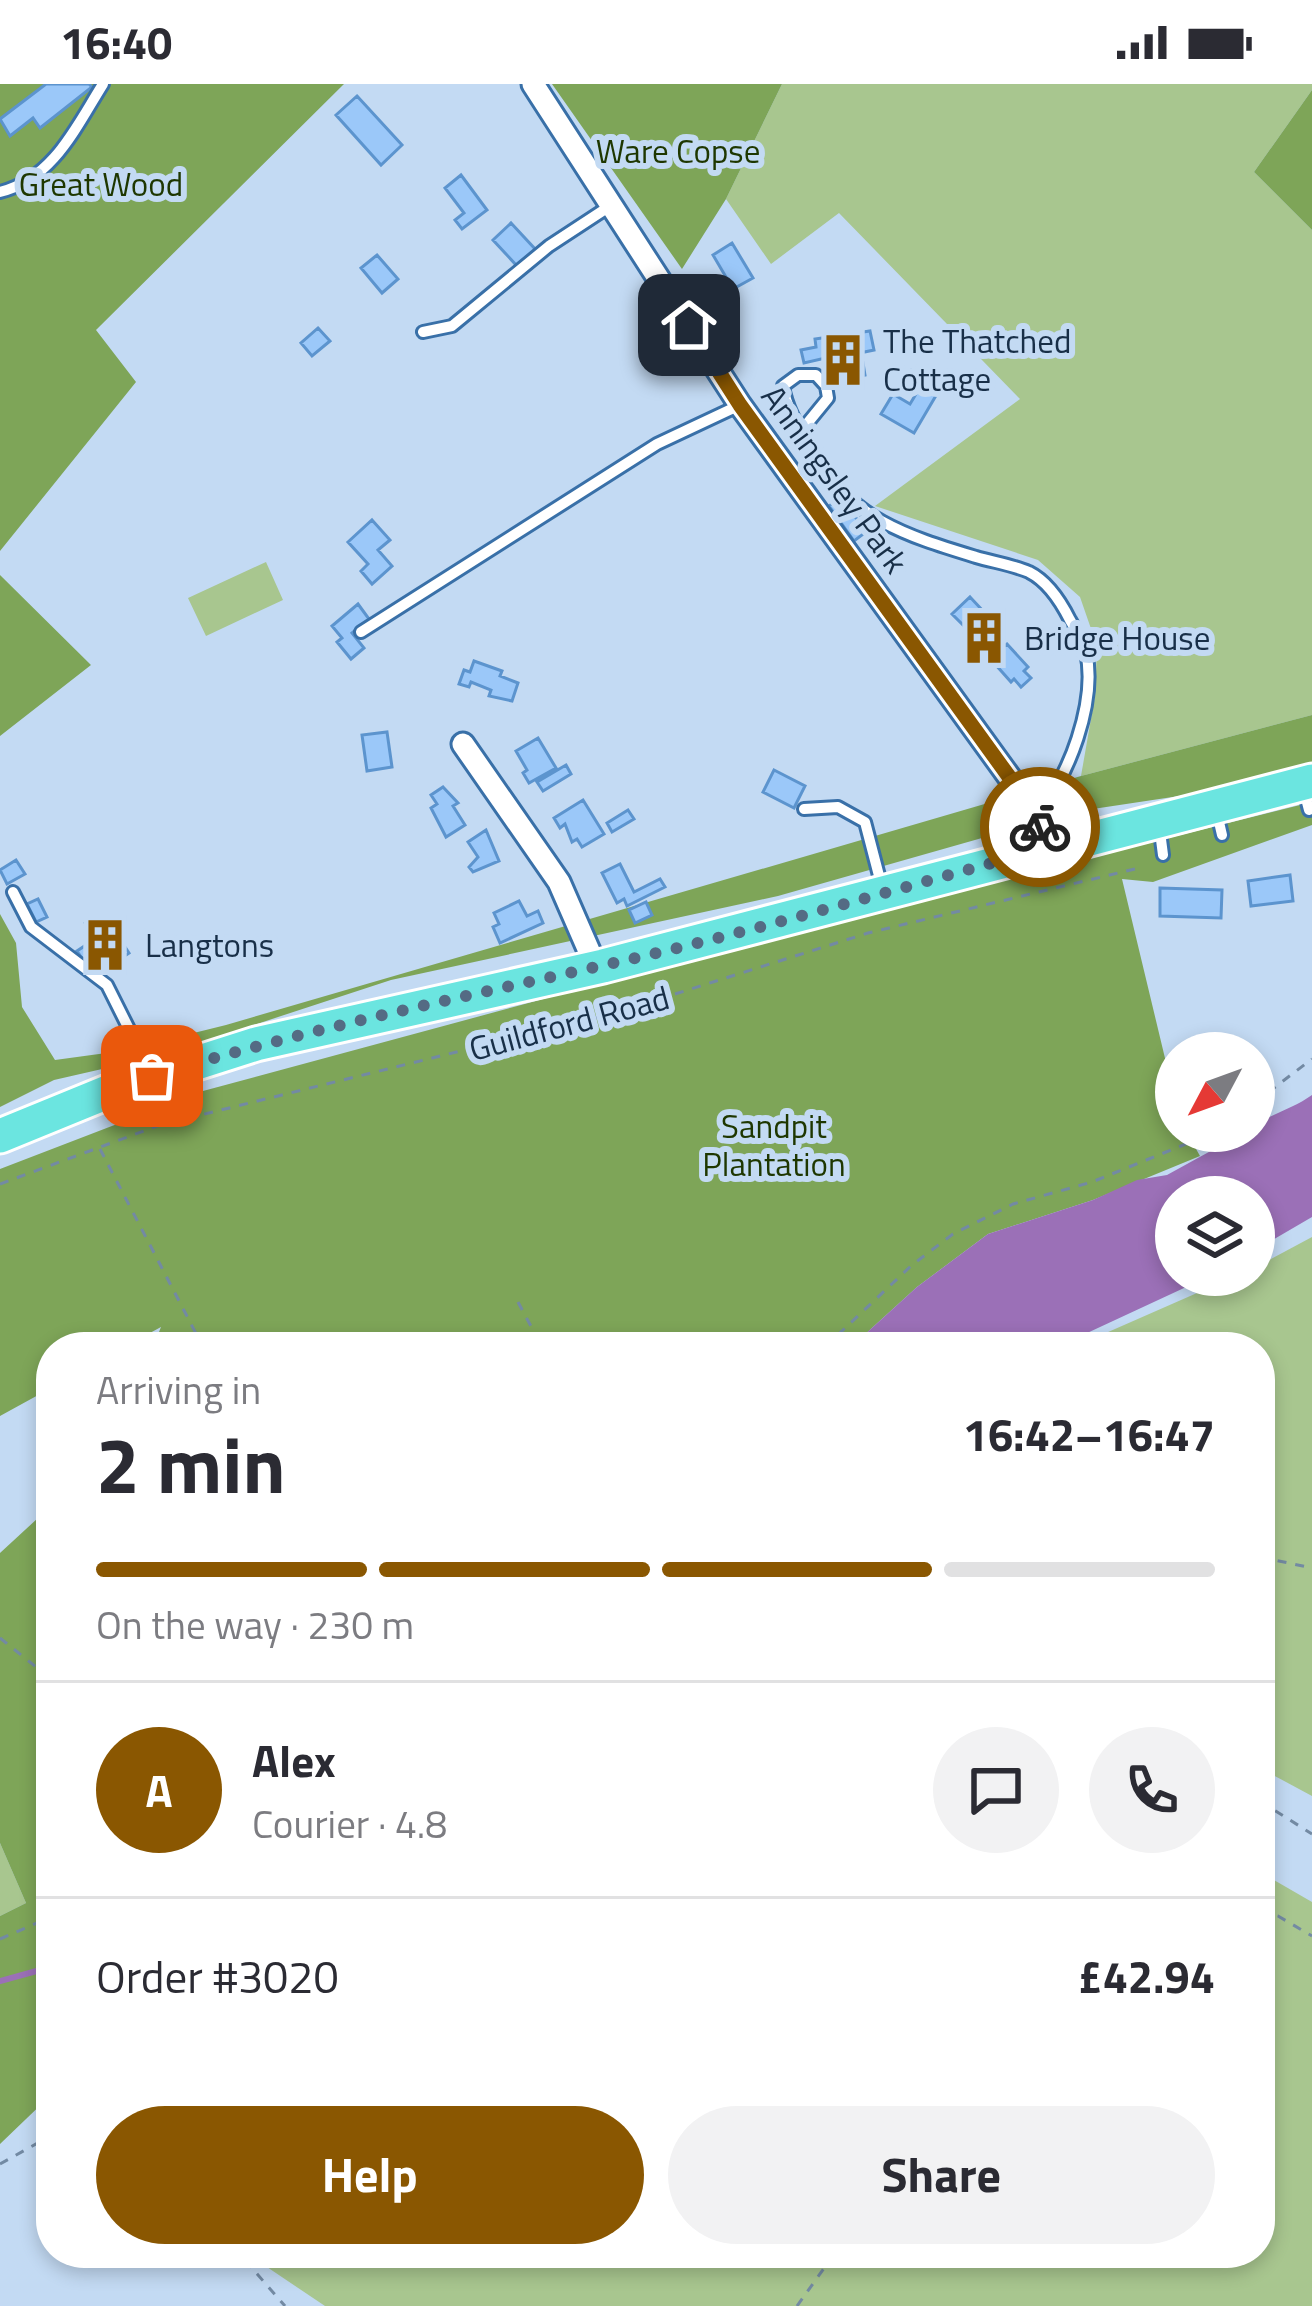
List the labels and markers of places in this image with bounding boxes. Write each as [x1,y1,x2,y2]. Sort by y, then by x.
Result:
pin [638,274,740,376]
place label: The Thatched Cottage [883,316,1071,404]
building icon: The Thatched Cottage [814,331,872,389]
building icon: Bridge House [955,609,1013,667]
place label: Bridge House [1024,613,1210,663]
building icon: Langtons [76,916,134,974]
place label: Langtons [145,920,274,970]
pin [101,1025,203,1127]

